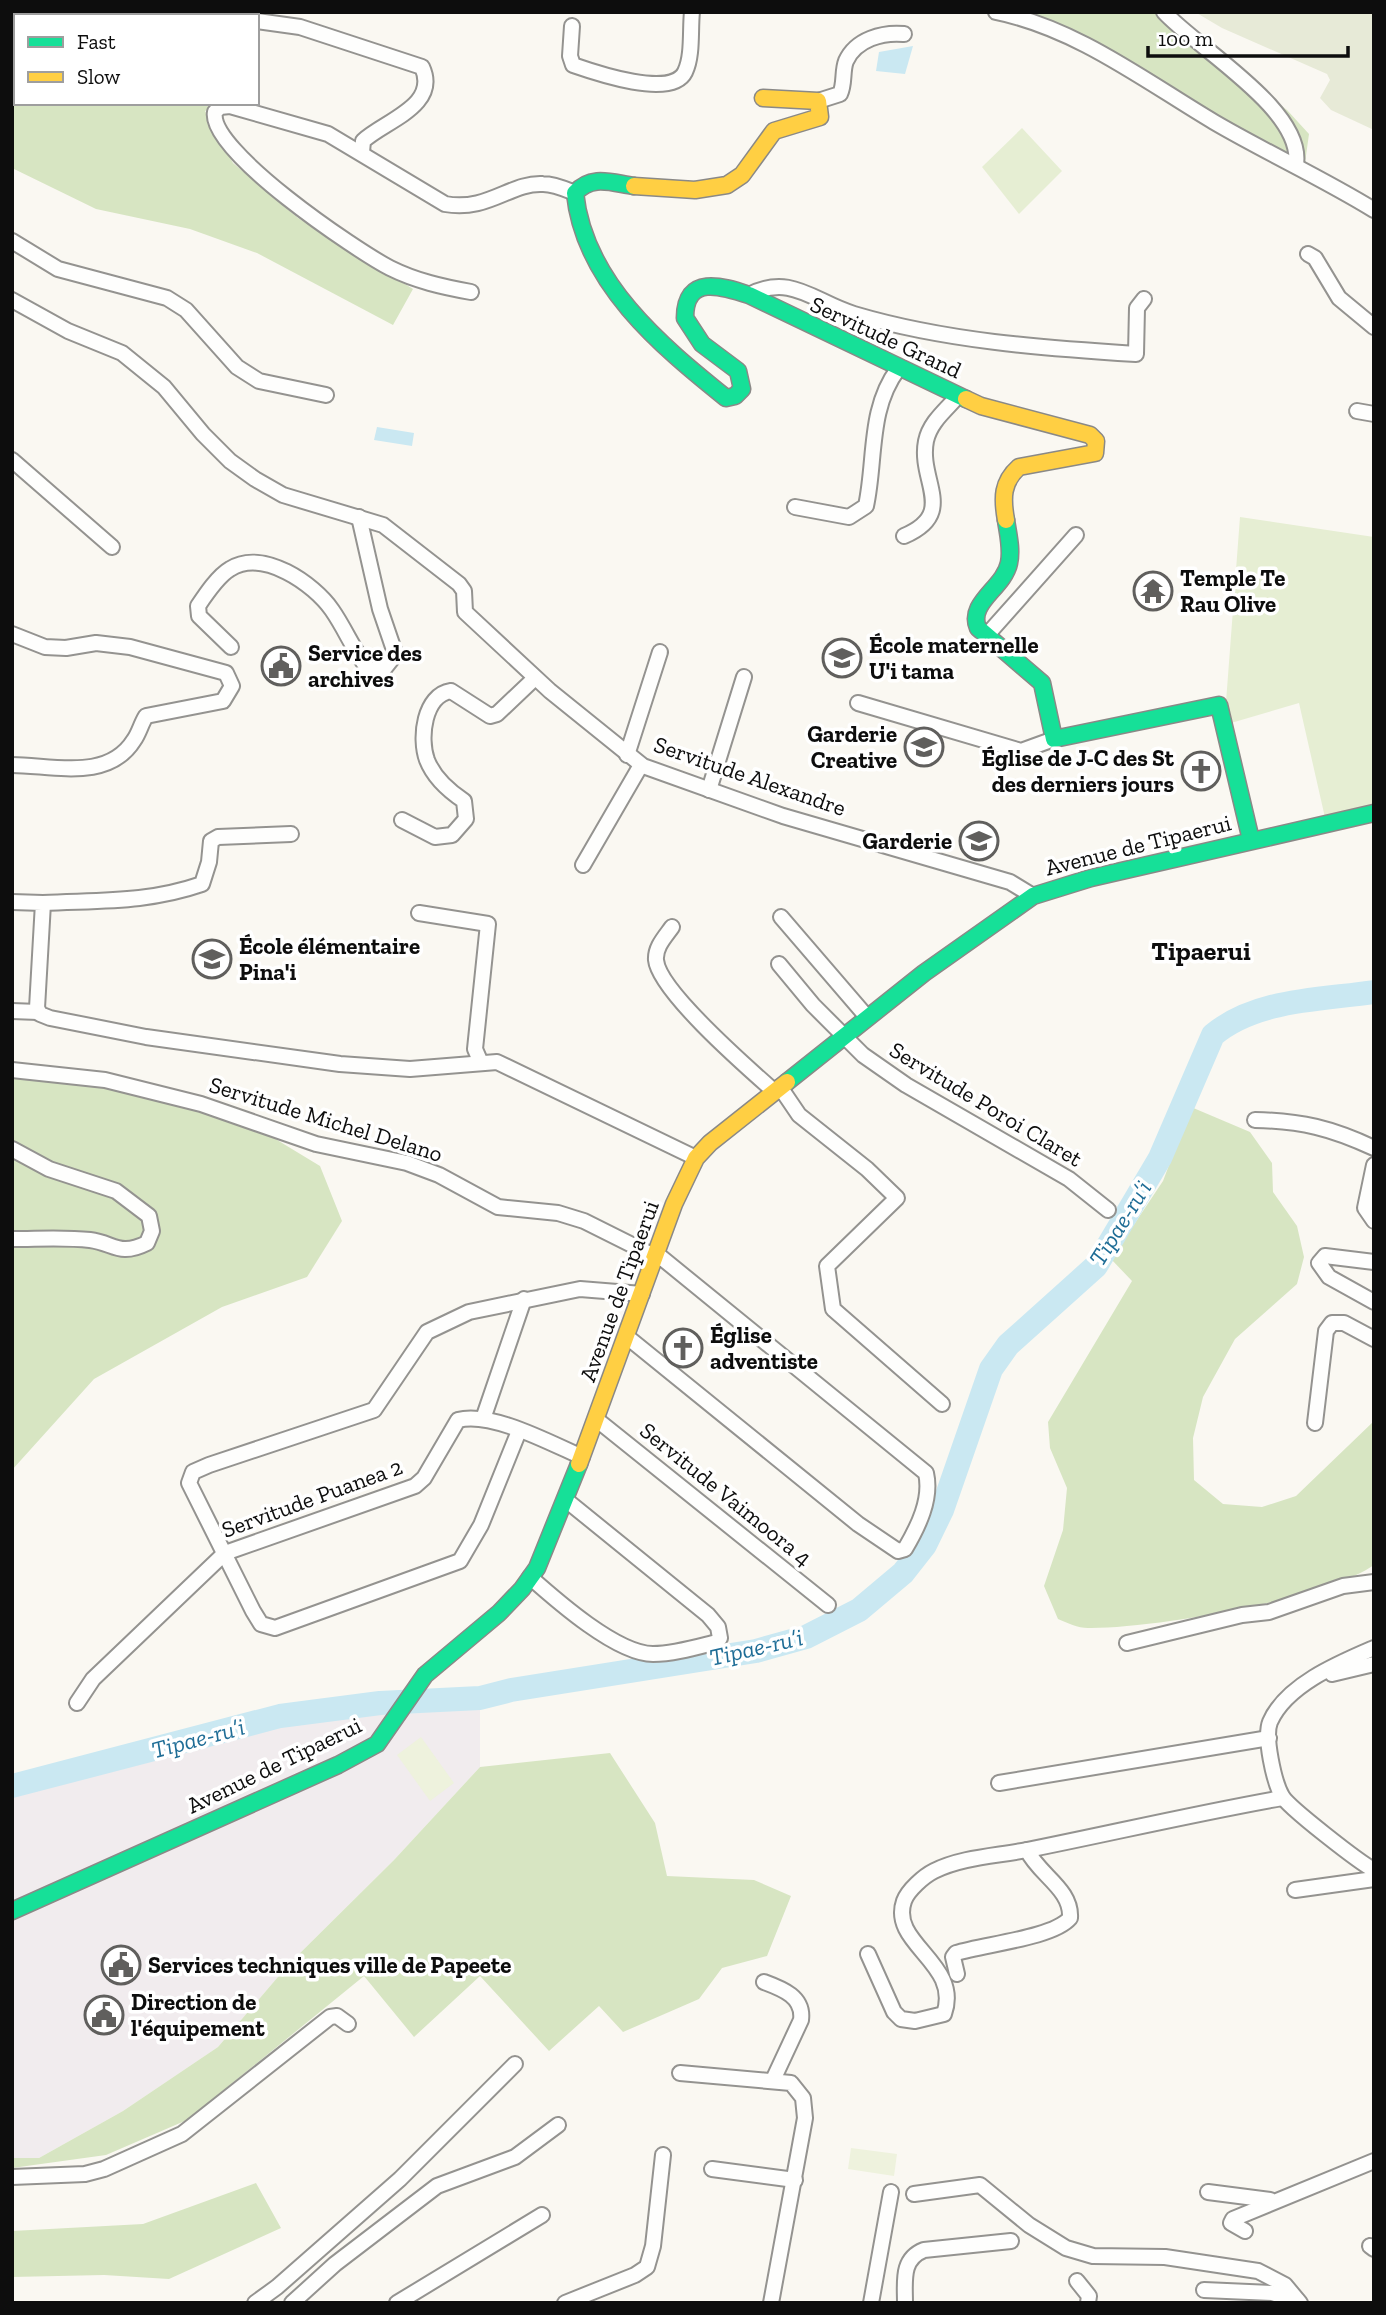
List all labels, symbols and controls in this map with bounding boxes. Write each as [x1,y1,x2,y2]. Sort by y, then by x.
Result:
legend [14,14,259,105]
scale bar [1148,14,1348,58]
text: 100 m [1158,26,1213,51]
text: Fast [77,29,116,54]
text: Slow [77,64,120,89]
street label: Servitude Grand [806,290,966,384]
place label: Temple Te Rau Olive [1180,564,1285,618]
temple icon: Temple Te Rau Olive [1132,570,1174,612]
place label: École maternelle U'i tama [869,631,1039,685]
school or university icon: École maternelle U'i tama [821,637,863,679]
place label: Service des archives [308,639,422,693]
public building icon: Service des archives [260,645,302,687]
place label: Garderie Creative [807,720,897,774]
school or university icon: Garderie Creative [903,726,945,768]
street label: Servitude Alexandre [650,730,850,822]
place label: Église de J-C des St des derniers jours [981,744,1175,798]
church icon: Église de J-C des St des derniers jours [1180,750,1222,792]
street label: Avenue de Tipaerui [1042,808,1234,882]
school or university icon: Garderie [958,820,1000,862]
place label: Garderie [862,827,952,855]
place label: École élémentaire Pina'i [239,932,420,986]
district label: Tipaerui [1151,935,1251,967]
school or university icon: École élémentaire Pina'i [191,938,233,980]
street label: Servitude Poroi Claret [885,1035,1088,1173]
street label: Servitude Michel Delano [206,1070,446,1168]
water label: Tipae-ru’i [1083,1175,1157,1271]
street label: Avenue de Tipaerui [573,1197,665,1385]
place label: Église adventiste [710,1321,818,1375]
church icon: Église adventiste [662,1327,704,1369]
street label: Servitude Vaimoora 4 [634,1416,818,1572]
street label: Servitude Puanea 2 [218,1452,406,1544]
water label: Tipae-ru’i [706,1622,806,1672]
street label: Avenue de Tipaerui [182,1711,366,1819]
water label: Tipae-ru’i [148,1712,248,1764]
public building icon: Services techniques ville de Papeete [100,1944,142,1986]
place label: Services techniques ville de Papeete [148,1951,511,1979]
place label: Direction de l'équipement [131,1988,265,2042]
public building icon: Direction de l'équipement [83,1994,125,2036]

